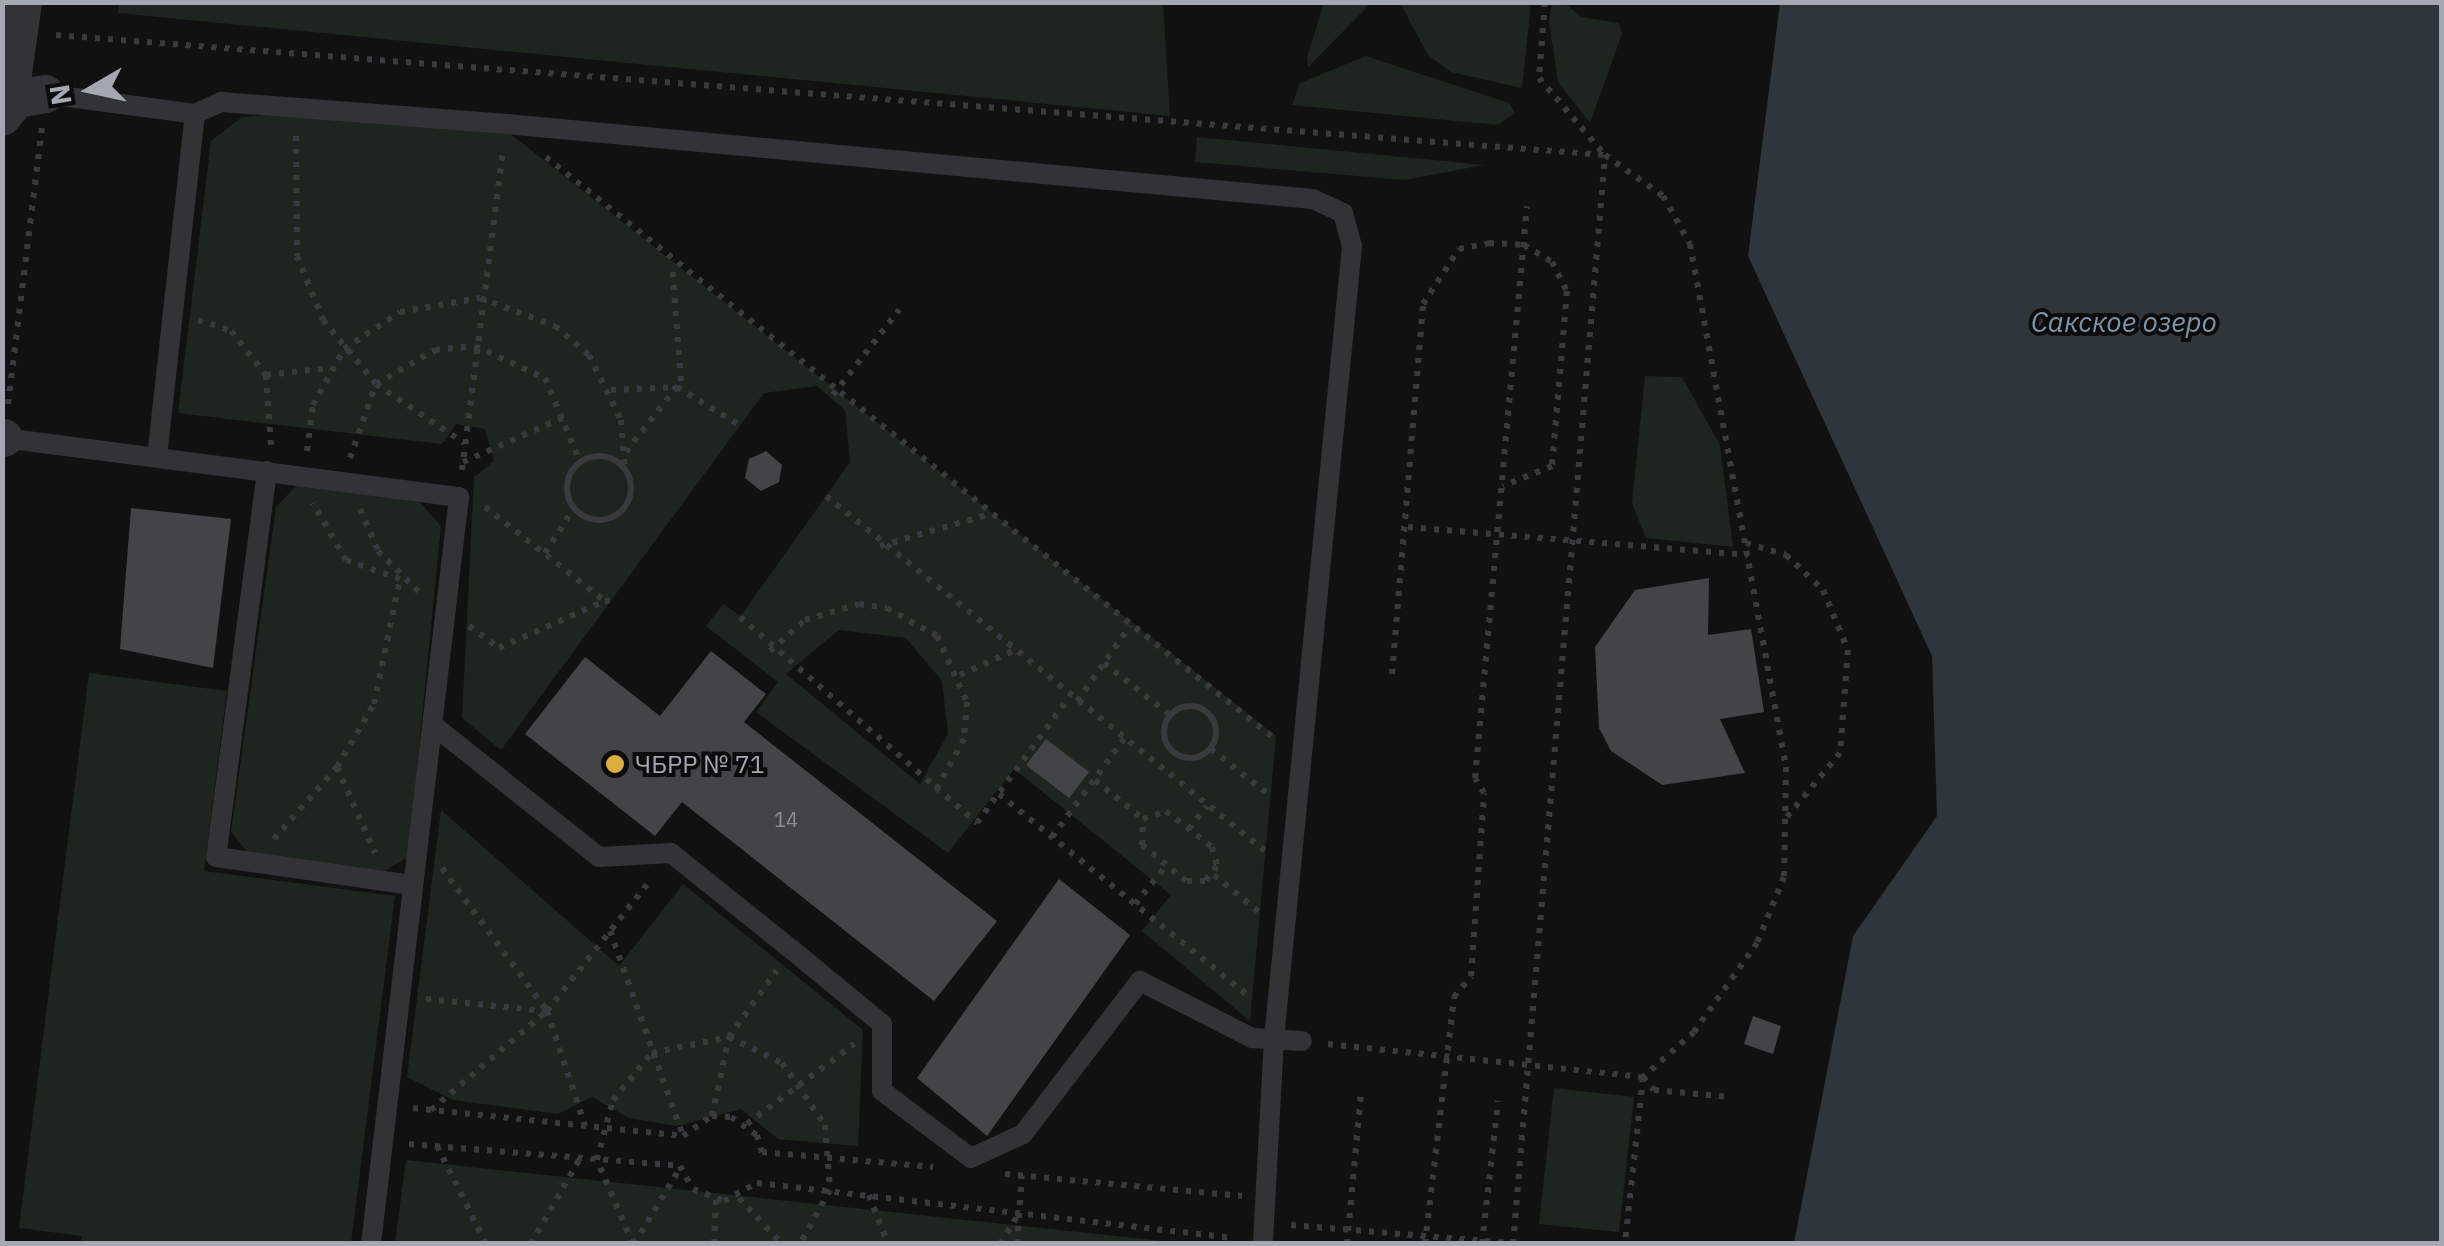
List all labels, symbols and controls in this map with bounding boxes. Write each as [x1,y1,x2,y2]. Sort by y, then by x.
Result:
north arrow [40,40,140,140]
text: N [40,82,80,108]
water label: Сакское озеро [2031,305,2217,339]
place label: ЧБРР № 71 [635,749,765,779]
marker: ЧБРР № 71 [604,753,626,775]
house number: 14 [774,807,798,831]

